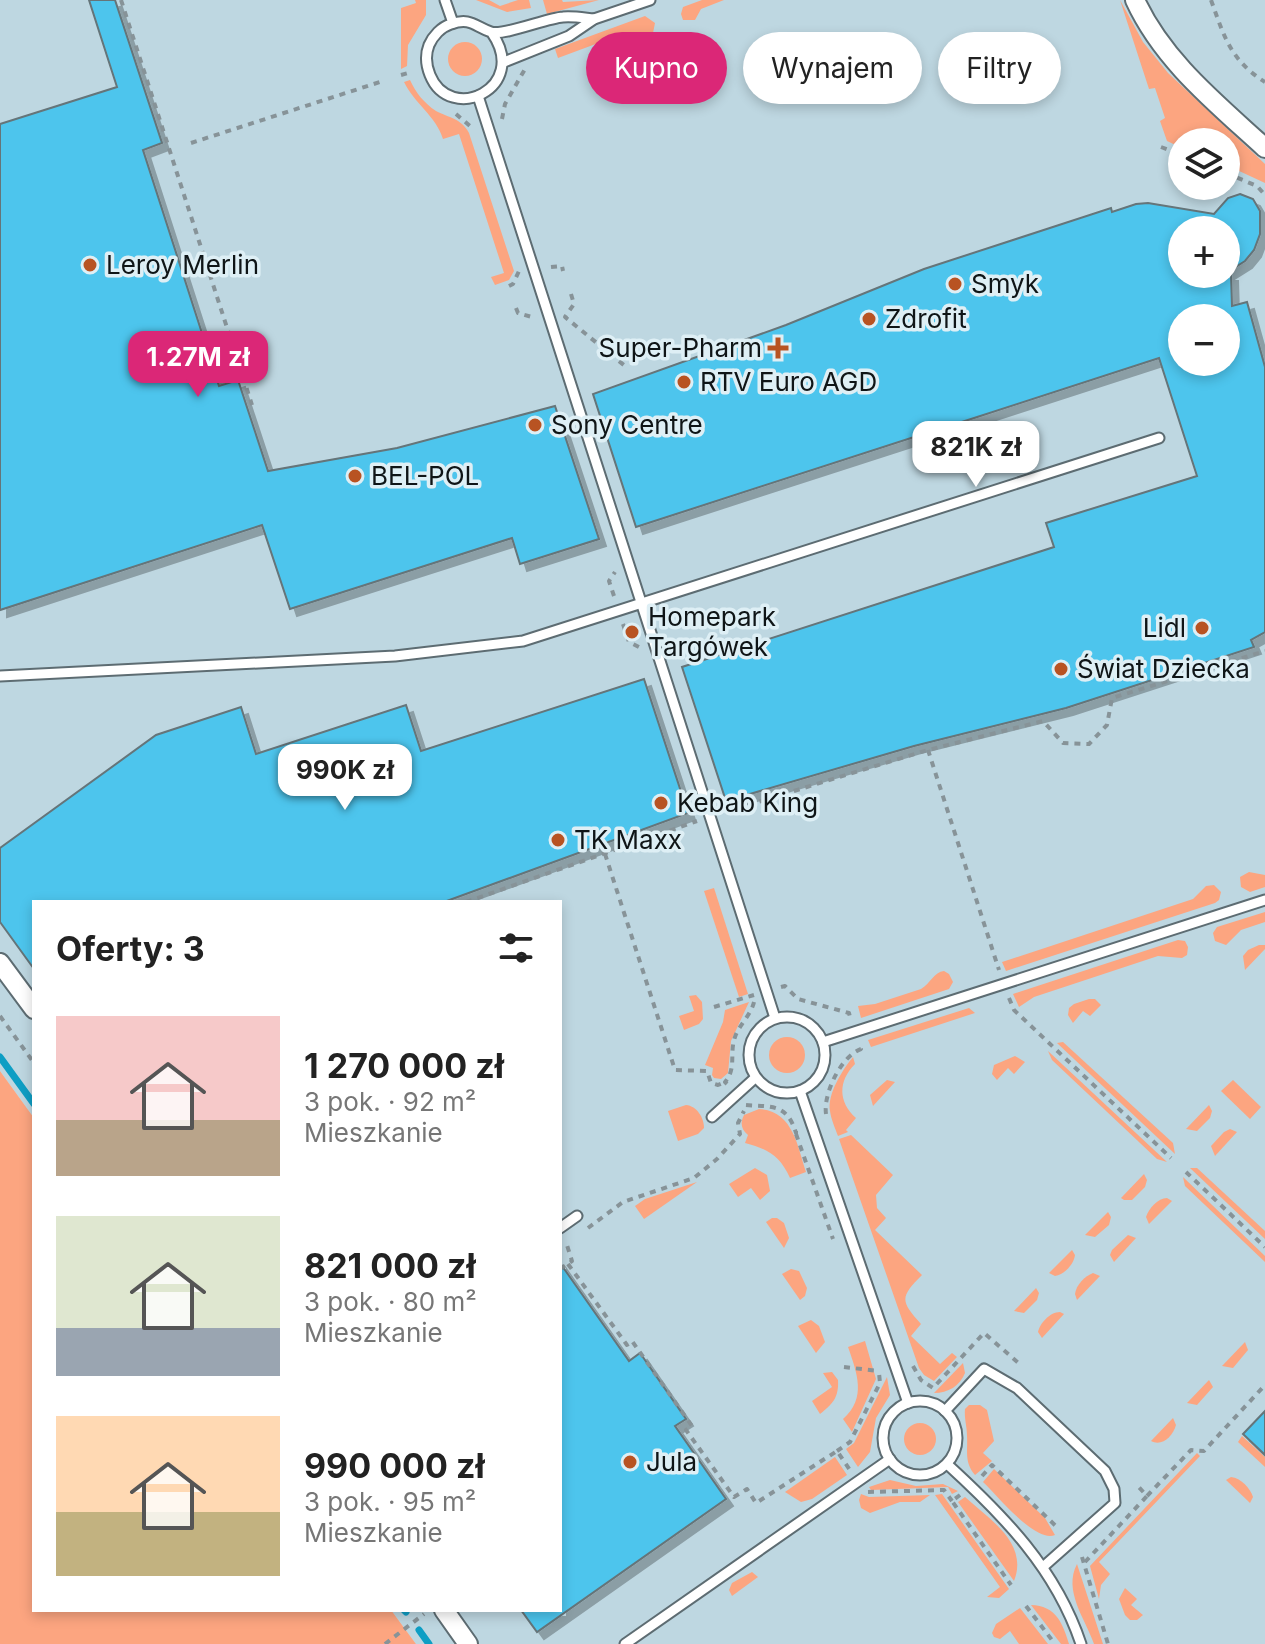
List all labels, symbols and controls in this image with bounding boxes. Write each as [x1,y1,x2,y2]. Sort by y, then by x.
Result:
chip: Kupno [586,32,727,104]
chip: Wynajem [743,32,922,104]
chip: Filtry [938,32,1061,104]
map controls [1168,128,1240,376]
button: layers [1168,128,1240,200]
button: + [1168,216,1240,288]
place label: Leroy Merlin [106,249,259,280]
marker: Leroy Merlin [81,256,99,274]
place label: Smyk [971,268,1039,299]
marker: Smyk [946,275,964,293]
place label: Zdrofit [885,303,967,334]
button: − [1168,304,1240,376]
marker: Zdrofit [860,310,878,328]
pin: 1.27M zł [115,331,281,399]
place label: Super-Pharm [599,332,762,363]
marker: Super-Pharm [769,339,787,357]
text: 1.27M zł [146,341,250,372]
place label: RTV Euro AGD [700,366,877,397]
marker: RTV Euro AGD [675,373,693,391]
place label: Sony Centre [551,409,703,440]
marker: Sony Centre [526,416,544,434]
pin: 821K zł [902,421,1050,489]
text: 821K zł [930,431,1022,462]
place label: BEL-POL [371,460,479,491]
marker: BEL-POL [346,467,364,485]
place label: Homepark Targówek [648,601,776,662]
place label: Lidl [1143,612,1186,643]
marker: Lidl [1193,619,1211,637]
marker: Homepark Targówek [623,623,641,641]
place label: Świat Dziecka [1077,653,1250,684]
marker: Świat Dziecka [1052,660,1070,678]
pin: 990K zł [271,744,419,812]
text: 990K zł [296,754,394,785]
place label: Kebab King [677,787,818,818]
marker: Kebab King [652,794,670,812]
place label: TK Maxx [574,824,682,855]
marker: TK Maxx [549,831,567,849]
icon: filters [494,926,538,970]
text: Oferty: 3 [56,928,205,969]
text: 1 270 000 zł [304,1045,504,1086]
icon: home [120,1048,216,1144]
text: 3 pok. · 92 m² [304,1086,476,1117]
text: Mieszkanie [304,1117,443,1148]
text: 821 000 zł [304,1245,476,1286]
icon: home [120,1248,216,1344]
text: 3 pok. · 80 m² [304,1286,477,1317]
text: Mieszkanie [304,1317,443,1348]
text: 990 000 zł [304,1445,485,1486]
place label: Jula [646,1446,697,1477]
icon: home [120,1448,216,1544]
marker: Jula [621,1453,639,1471]
text: 3 pok. · 95 m² [304,1486,476,1517]
text: Mieszkanie [304,1517,443,1548]

